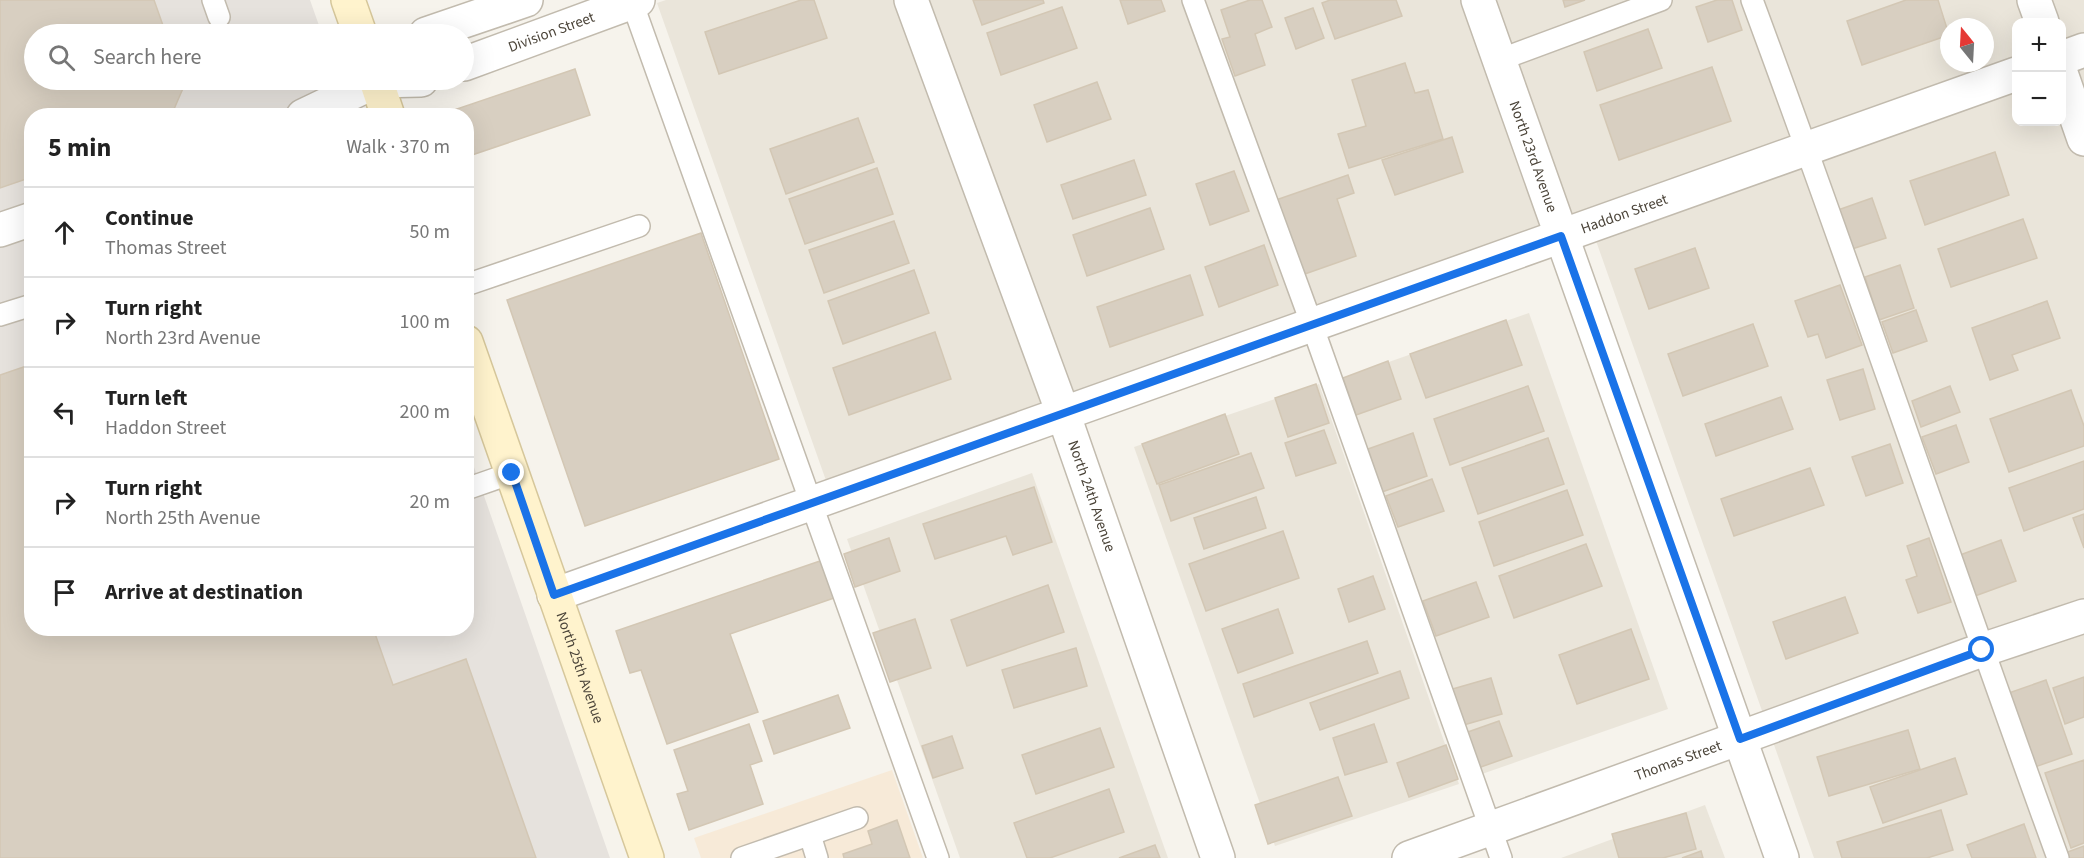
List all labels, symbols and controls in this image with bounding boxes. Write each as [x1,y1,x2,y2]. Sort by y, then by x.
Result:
street label: Division Street [505,6,597,57]
north arrow [1940,18,1994,72]
map controls [2012,18,2066,126]
button: + [2012,18,2066,72]
search box [24,24,474,90]
icon: search [45,41,78,74]
text: Search here [93,41,201,73]
button: − [2012,72,2066,126]
street label: North 23rd Avenue [1504,98,1563,215]
text: 5 min [48,129,111,166]
text: Walk · 370 m [346,133,450,161]
street label: Haddon Street [1578,188,1670,239]
text: Continue [105,202,194,234]
icon: ahead [48,216,81,249]
text: 50 m [410,218,450,246]
text: Thomas Street [105,234,227,262]
text: Turn right [105,292,202,324]
icon: right [48,306,81,339]
text: 100 m [400,308,450,336]
text: North 23rd Avenue [105,324,261,352]
text: Turn left [105,382,187,414]
icon: left [48,396,81,429]
text: 200 m [400,398,450,426]
text: Haddon Street [105,414,226,442]
street label: North 24th Avenue [1063,437,1121,555]
route end [498,459,524,485]
text: Turn right [105,472,202,504]
icon: right [48,486,81,519]
text: 20 m [410,488,450,516]
text: North 25th Avenue [105,504,261,532]
icon: arrive [48,576,81,609]
text: Arrive at destination [105,576,303,608]
street label: North 25th Avenue [551,609,609,726]
route start [1968,636,1994,662]
street label: Thomas Street [1631,735,1724,786]

